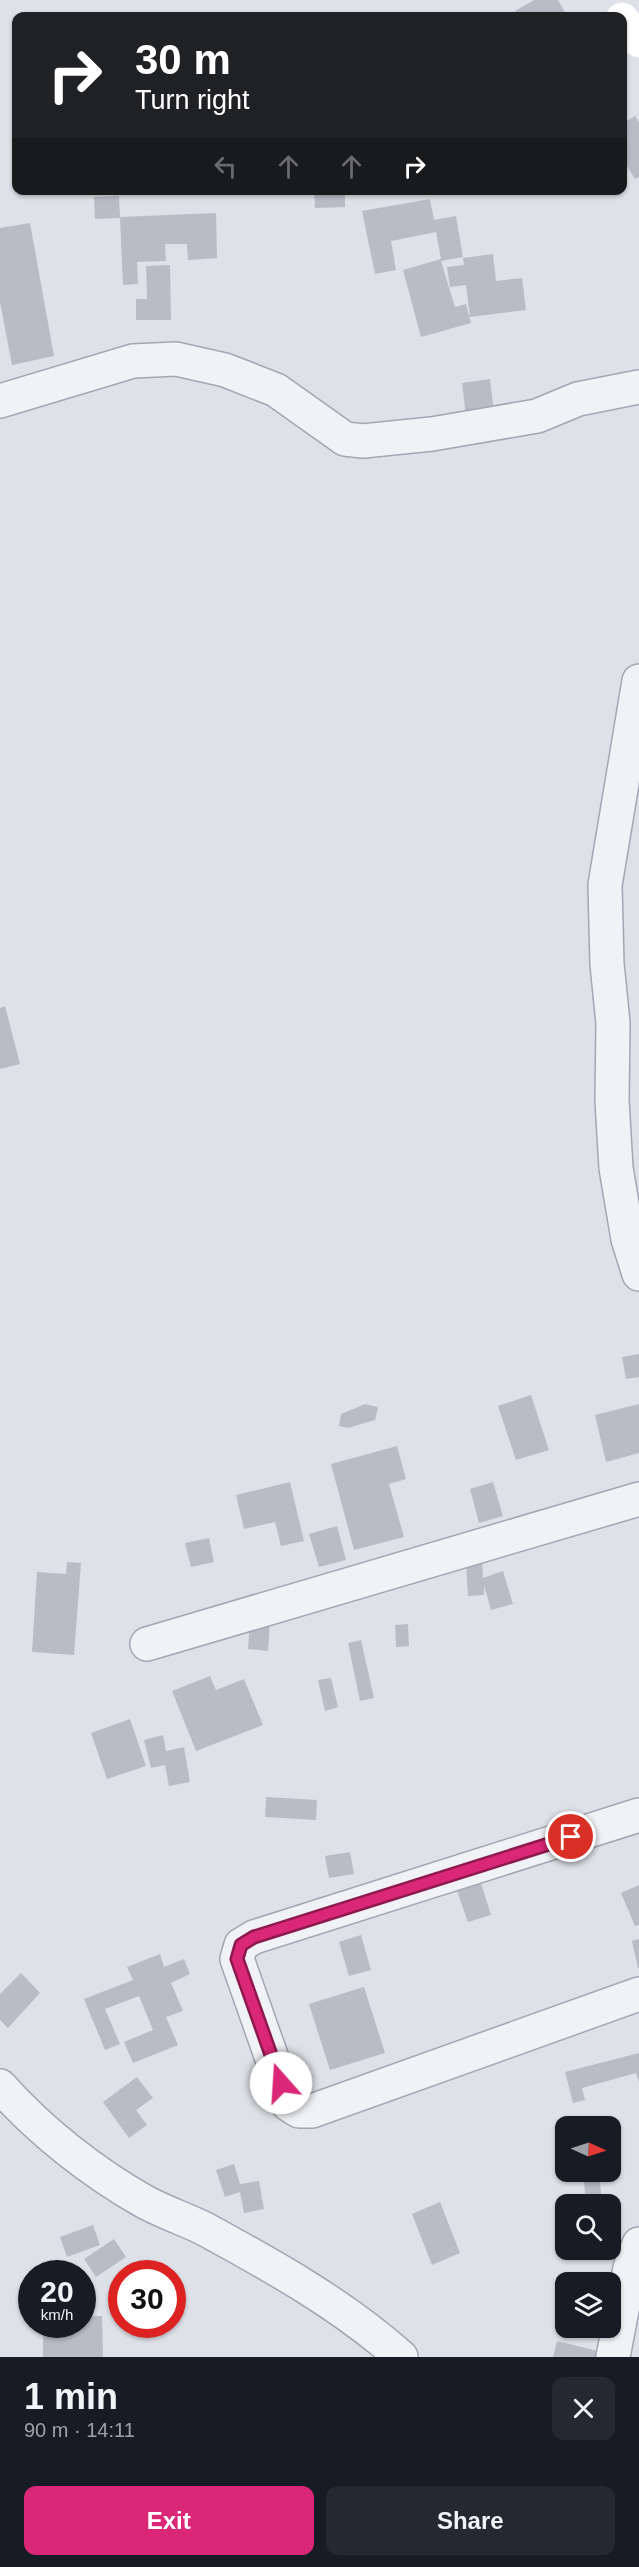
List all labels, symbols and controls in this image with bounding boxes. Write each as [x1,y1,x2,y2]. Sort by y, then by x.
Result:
icon: right [36,36,114,114]
text: 30 m [135,36,231,83]
text: Turn right [135,85,250,115]
icon: left [209,150,242,183]
icon: ahead [272,150,305,183]
icon: ahead [335,150,368,183]
icon: right [398,150,431,183]
pin [545,1811,596,1862]
icon: arrive [554,1820,587,1853]
position arrow [249,2051,313,2115]
north arrow [555,2116,621,2182]
map controls [555,2116,621,2338]
button: search [555,2194,621,2260]
speed limit sign: 30 [108,2260,186,2338]
button: layers [555,2272,621,2338]
text: 20 [40,2275,74,2308]
text: km/h [41,2306,73,2323]
text: 1 min [24,2376,118,2417]
button: close [552,2377,615,2440]
text: 90 m · 14:11 [24,2419,135,2441]
button: Exit [24,2486,314,2555]
button: Share [326,2486,615,2555]

